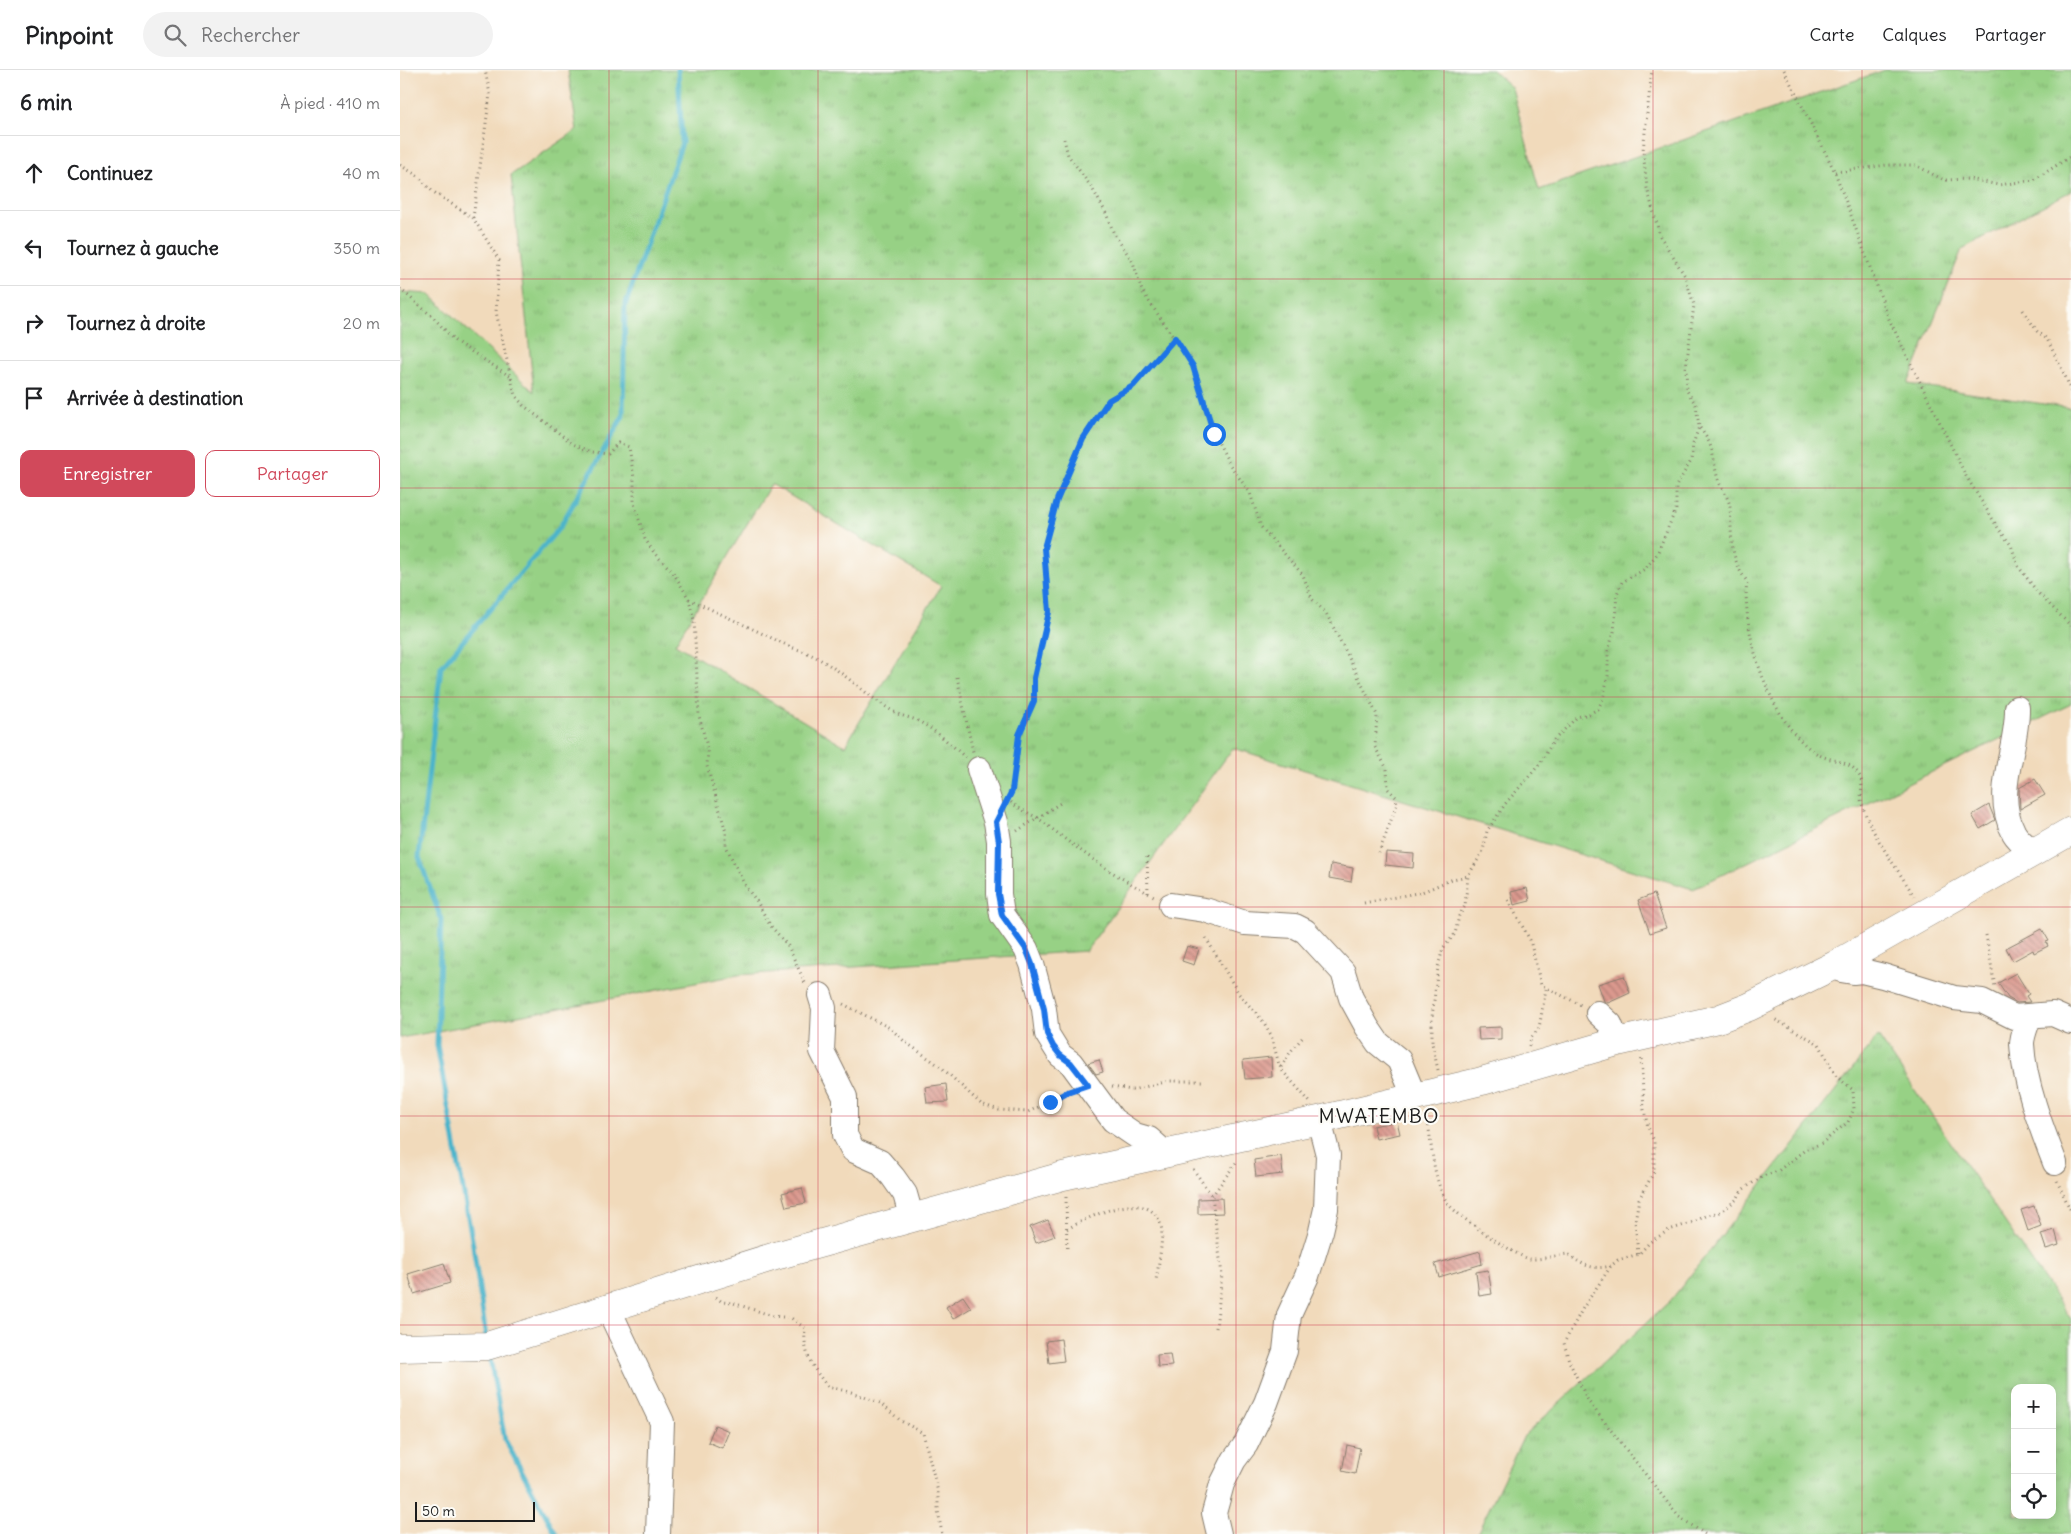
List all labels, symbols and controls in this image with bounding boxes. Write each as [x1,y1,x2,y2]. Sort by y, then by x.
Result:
search box [143,12,493,57]
text: Pinpoint [25,20,113,50]
icon: search [161,21,189,49]
text: Rechercher [201,23,300,47]
text: Carte [1809,23,1854,46]
text: Calques [1882,23,1947,46]
text: Partager [1975,23,2046,46]
text: 6 min [20,89,72,116]
text: À pied · 410 m [280,93,380,113]
icon: ahead [20,159,48,187]
text: Continuez [67,161,153,185]
text: 40 m [342,163,380,183]
icon: left [20,234,48,262]
text: Tournez à gauche [67,236,219,260]
text: 350 m [333,238,380,258]
icon: right [20,309,48,337]
text: Tournez à droite [67,311,206,335]
text: 20 m [343,313,380,333]
icon: arrive [20,384,48,412]
text: Arrivée à destination [67,386,243,410]
route start [1203,423,1226,446]
button: Enregistrer [20,450,195,497]
button: Partager [205,450,380,497]
route end [1039,1091,1062,1114]
district label: MWATEMBO [1319,1103,1439,1128]
map controls [2011,1384,2056,1519]
button: + [2011,1384,2056,1429]
button: − [2011,1429,2056,1474]
button: locate [2011,1474,2056,1519]
scale bar [415,1499,535,1522]
text: 50 m [422,1502,455,1520]

